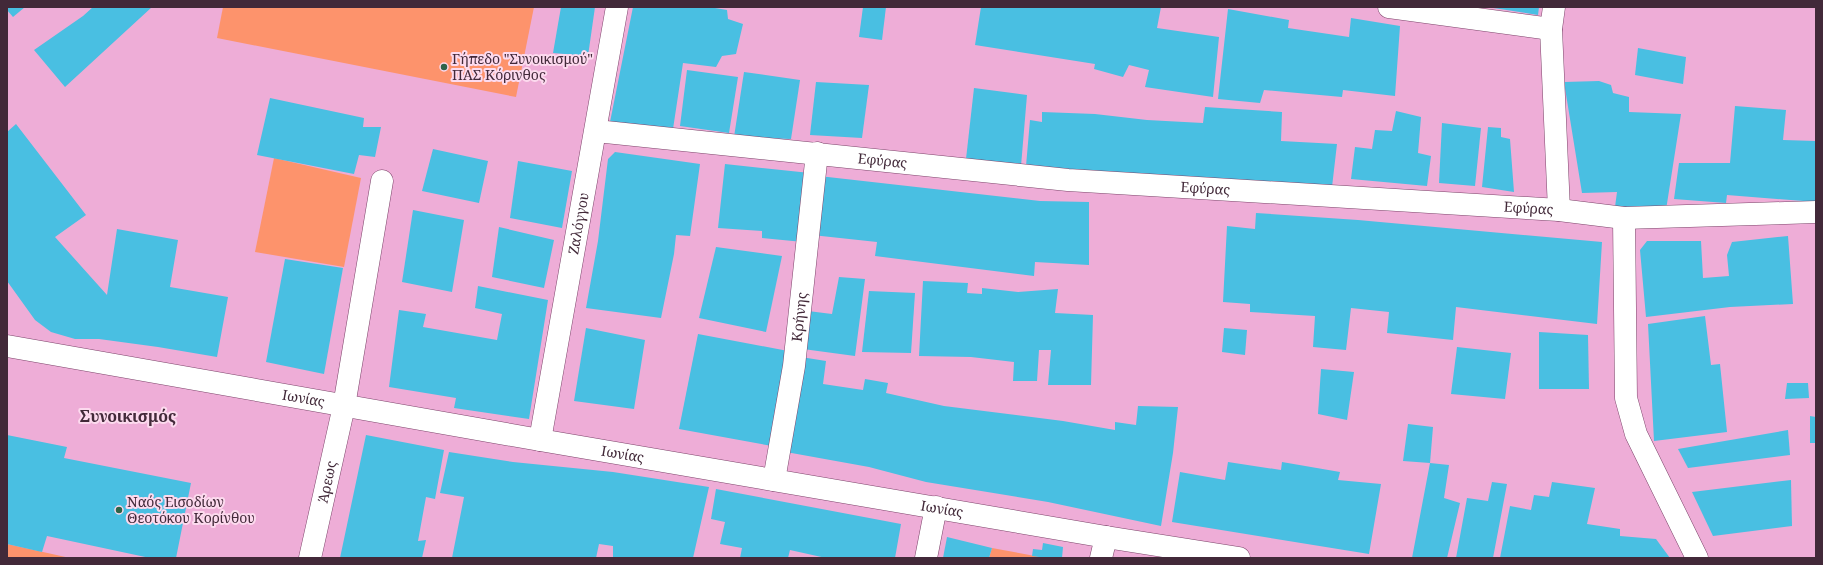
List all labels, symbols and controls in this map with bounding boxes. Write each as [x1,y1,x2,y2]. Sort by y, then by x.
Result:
place label: Γήπεδο "Συνοικισμού" ΠΑΣ Κόρινθος [452,49,593,84]
marker: Γήπεδο "Συνοικισμού" ΠΑΣ Κόρινθος [439,62,449,72]
street label: Εφύρας [857,148,908,172]
street label: Εφύρας [1180,177,1231,199]
street label: Ζαλόγγου [563,191,593,256]
street label: Εφύρας [1503,197,1554,219]
street label: Κρήνης [787,291,811,343]
street label: Ιωνίας [281,385,327,411]
district label: Συνοικισμός [80,405,176,427]
street label: Ιωνίας [600,441,646,467]
street label: Άρεως [313,459,340,505]
place label: Ναός Εισοδίων Θεοτόκου Κορίνθου [127,492,255,527]
street label: Ιωνίας [919,495,965,521]
marker: Ναός Εισοδίων Θεοτόκου Κορίνθου [114,505,124,515]

